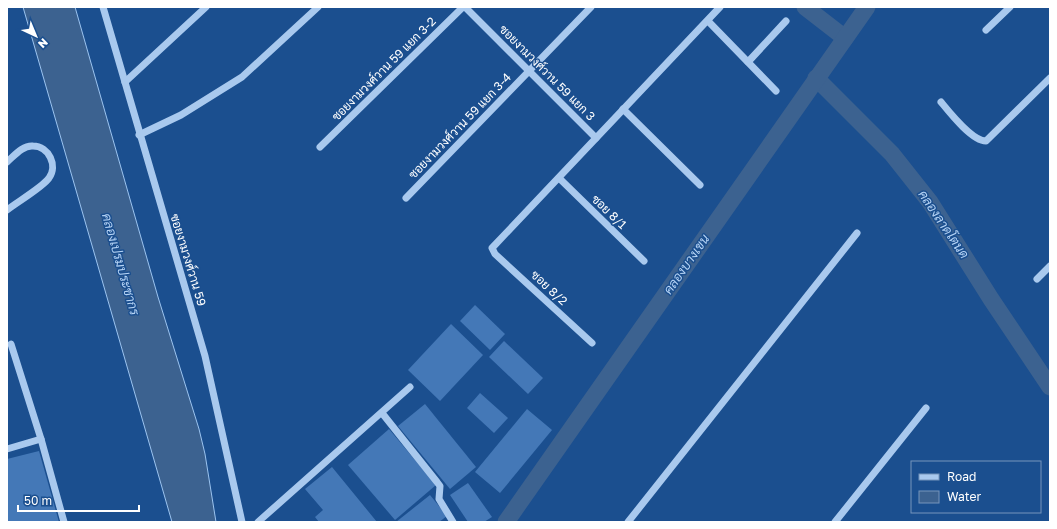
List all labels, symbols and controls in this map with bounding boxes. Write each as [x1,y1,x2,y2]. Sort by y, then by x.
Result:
street label: ซอยงามวงศ์วาน 59 แยก 3-2 [329,14,439,124]
north arrow [16,16,56,56]
street label: ซอยงามวงศ์วาน 59 แยก 3 [496,22,598,124]
text: N [36,36,51,51]
street label: ซอยงามวงศ์วาน 59 แยก 3-4 [405,70,514,182]
water label: คลองลาดโตนด [915,187,973,262]
street label: ซอย 8/1 [589,191,630,232]
water label: คลองเปรมประชากร [99,211,143,318]
street label: ซอยงามวงศ์วาน 59 [167,212,210,308]
water label: คลองบางเขน [660,230,713,297]
street label: ซอย 8/2 [528,267,571,308]
legend [911,461,1041,513]
text: Road [947,469,976,484]
scale bar [18,487,139,513]
text: Water [947,489,981,504]
text: 50 m [24,493,52,508]

